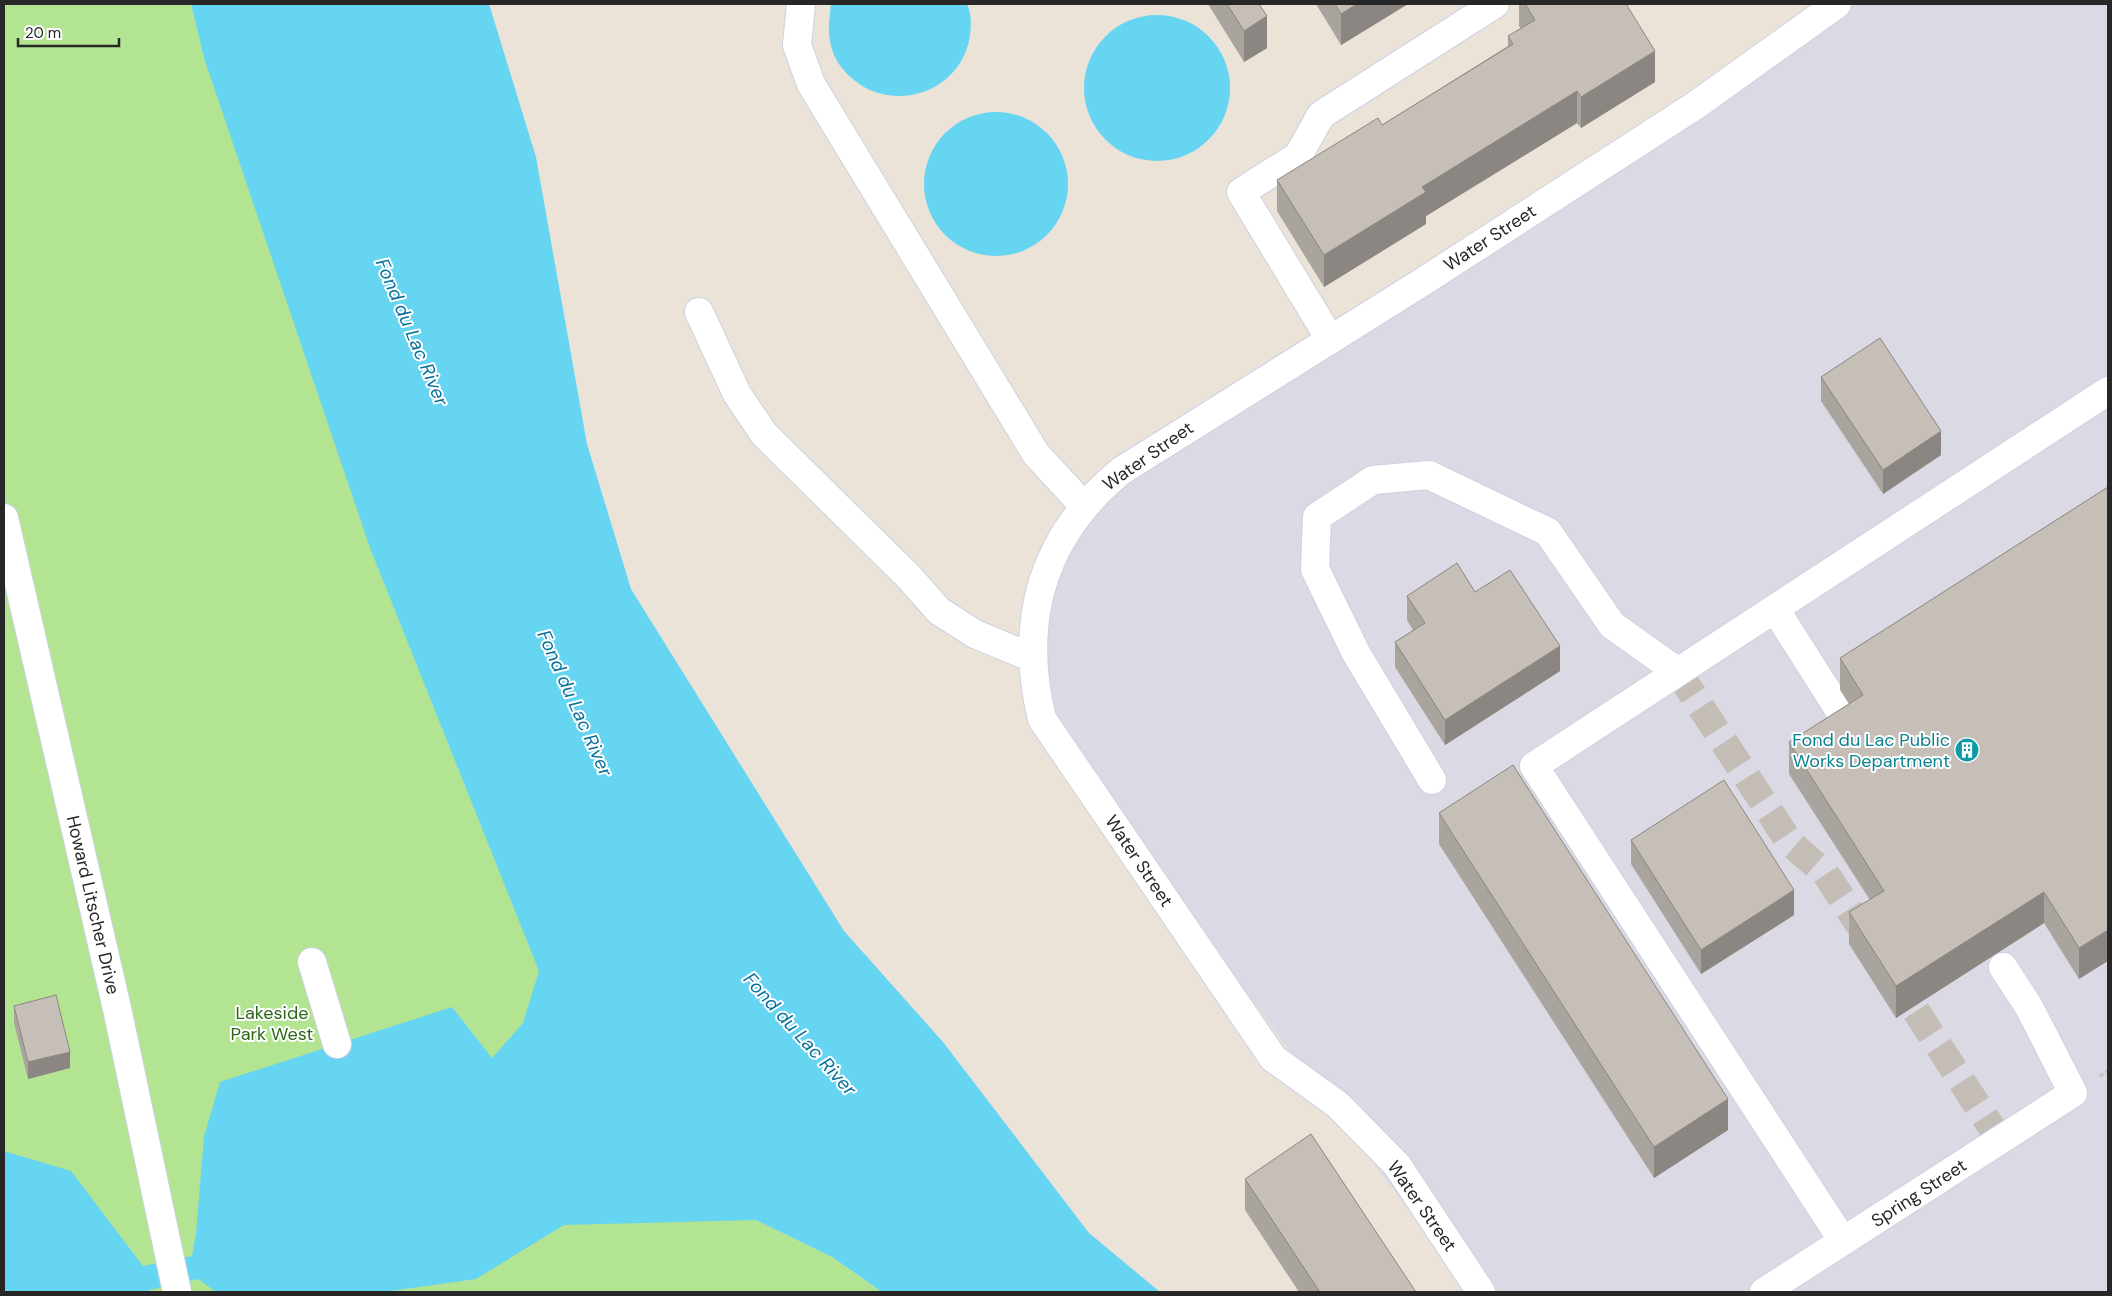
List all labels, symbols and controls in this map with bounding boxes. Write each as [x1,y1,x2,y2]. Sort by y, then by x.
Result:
scale bar [18,15,119,47]
text: 20 m [25,23,61,43]
street label: Water Street [1439,199,1541,277]
water label: Fond du Lac River [370,255,455,410]
street label: Water Street [1098,416,1198,496]
water label: Fond du Lac River [532,626,619,781]
place label: Fond du Lac Public Works Department [1792,728,1950,773]
building icon: Fond du Lac Public Works Department [1954,737,1980,763]
street label: Water Street [1100,811,1178,911]
street label: Howard Litscher Drive [61,813,125,997]
water label: Fond du Lac River [738,967,863,1102]
park label: Lakeside Park West [231,1001,313,1046]
street label: Spring Street [1867,1153,1971,1233]
street label: Water Street [1382,1156,1462,1256]

